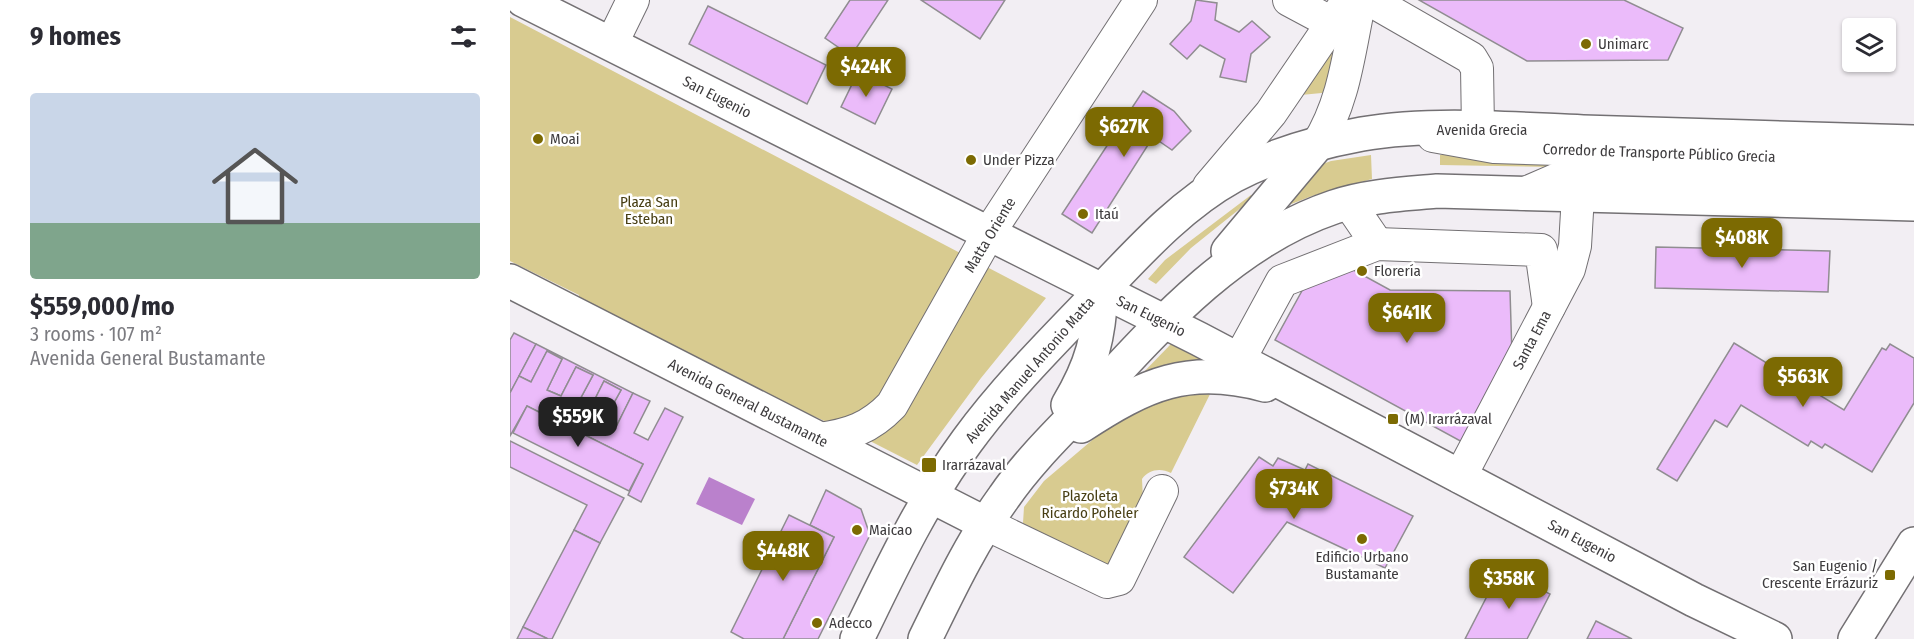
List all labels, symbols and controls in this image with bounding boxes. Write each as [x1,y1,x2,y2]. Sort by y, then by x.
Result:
map controls [1842,18,1896,72]
button: layers [1842,18,1896,72]
icon: filters [447,20,480,53]
text: 9 homes [30,21,121,52]
place label: Unimarc [1598,35,1649,53]
marker: Unimarc [1579,37,1593,51]
pin: $424K [824,47,908,98]
text: $424K [841,54,891,78]
street label: San Eugenio [680,72,754,122]
pin: $627K [1082,107,1166,158]
text: $627K [1099,114,1149,138]
street label: Avenida Grecia [1437,121,1527,139]
place label: Moai [550,130,580,148]
icon: home [201,132,309,240]
marker: Moai [531,132,545,146]
street label: Corredor de Transporte Público Grecia [1542,140,1776,166]
place label: Under Pizza [983,151,1055,169]
marker: Under Pizza [964,153,978,167]
park label: Plaza San Esteban [620,193,678,228]
street label: Matta Oriente [961,194,1019,276]
place label: Itaú [1095,205,1119,223]
marker: Itaú [1076,207,1090,221]
pin: $408K [1700,218,1784,269]
text: $408K [1715,225,1769,249]
place label: Florería [1374,262,1421,280]
marker: Florería [1355,264,1369,278]
text: $559,000/mo [30,291,175,322]
street label: San Eugenio [1113,292,1189,341]
street label: Avenida Manuel Antonio Matta [962,293,1098,447]
pin: $641K [1365,293,1449,344]
text: $641K [1382,300,1432,324]
street label: Santa Ema [1509,307,1555,373]
text: 3 rooms · 107 m² [30,322,162,346]
text: Avenida General Bustamante [30,346,266,370]
street label: Avenida General Bustamante [665,355,831,451]
pin: $563K [1761,357,1845,408]
text: $563K [1777,364,1829,388]
pin: $559K [536,397,620,448]
text: $559K [552,404,604,428]
place label: (M) Irarrázaval [1405,410,1492,428]
marker: (M) Irarrázaval [1386,412,1400,426]
marker: Irarrázaval [920,456,938,474]
place label: Irarrázaval [942,456,1006,474]
pin: $734K [1252,469,1336,520]
text: $734K [1269,476,1319,500]
park label: Plazoleta Ricardo Poheler [1042,487,1139,522]
street label: San Eugenio [1545,516,1619,567]
place label: Maicao [869,521,912,539]
marker: Maicao [850,523,864,537]
pin: $448K [741,531,825,582]
marker: Edificio Urbano Bustamante [1355,532,1369,546]
text: $448K [757,538,809,562]
place label: Edificio Urbano Bustamante [1315,548,1409,583]
place label: San Eugenio / Crescente Errázuriz [1762,557,1878,592]
pin: $358K [1467,559,1551,610]
text: $358K [1483,566,1535,590]
marker: San Eugenio / Crescente Errázuriz [1883,568,1897,582]
place label: Adecco [829,614,873,632]
marker: Adecco [810,616,824,630]

